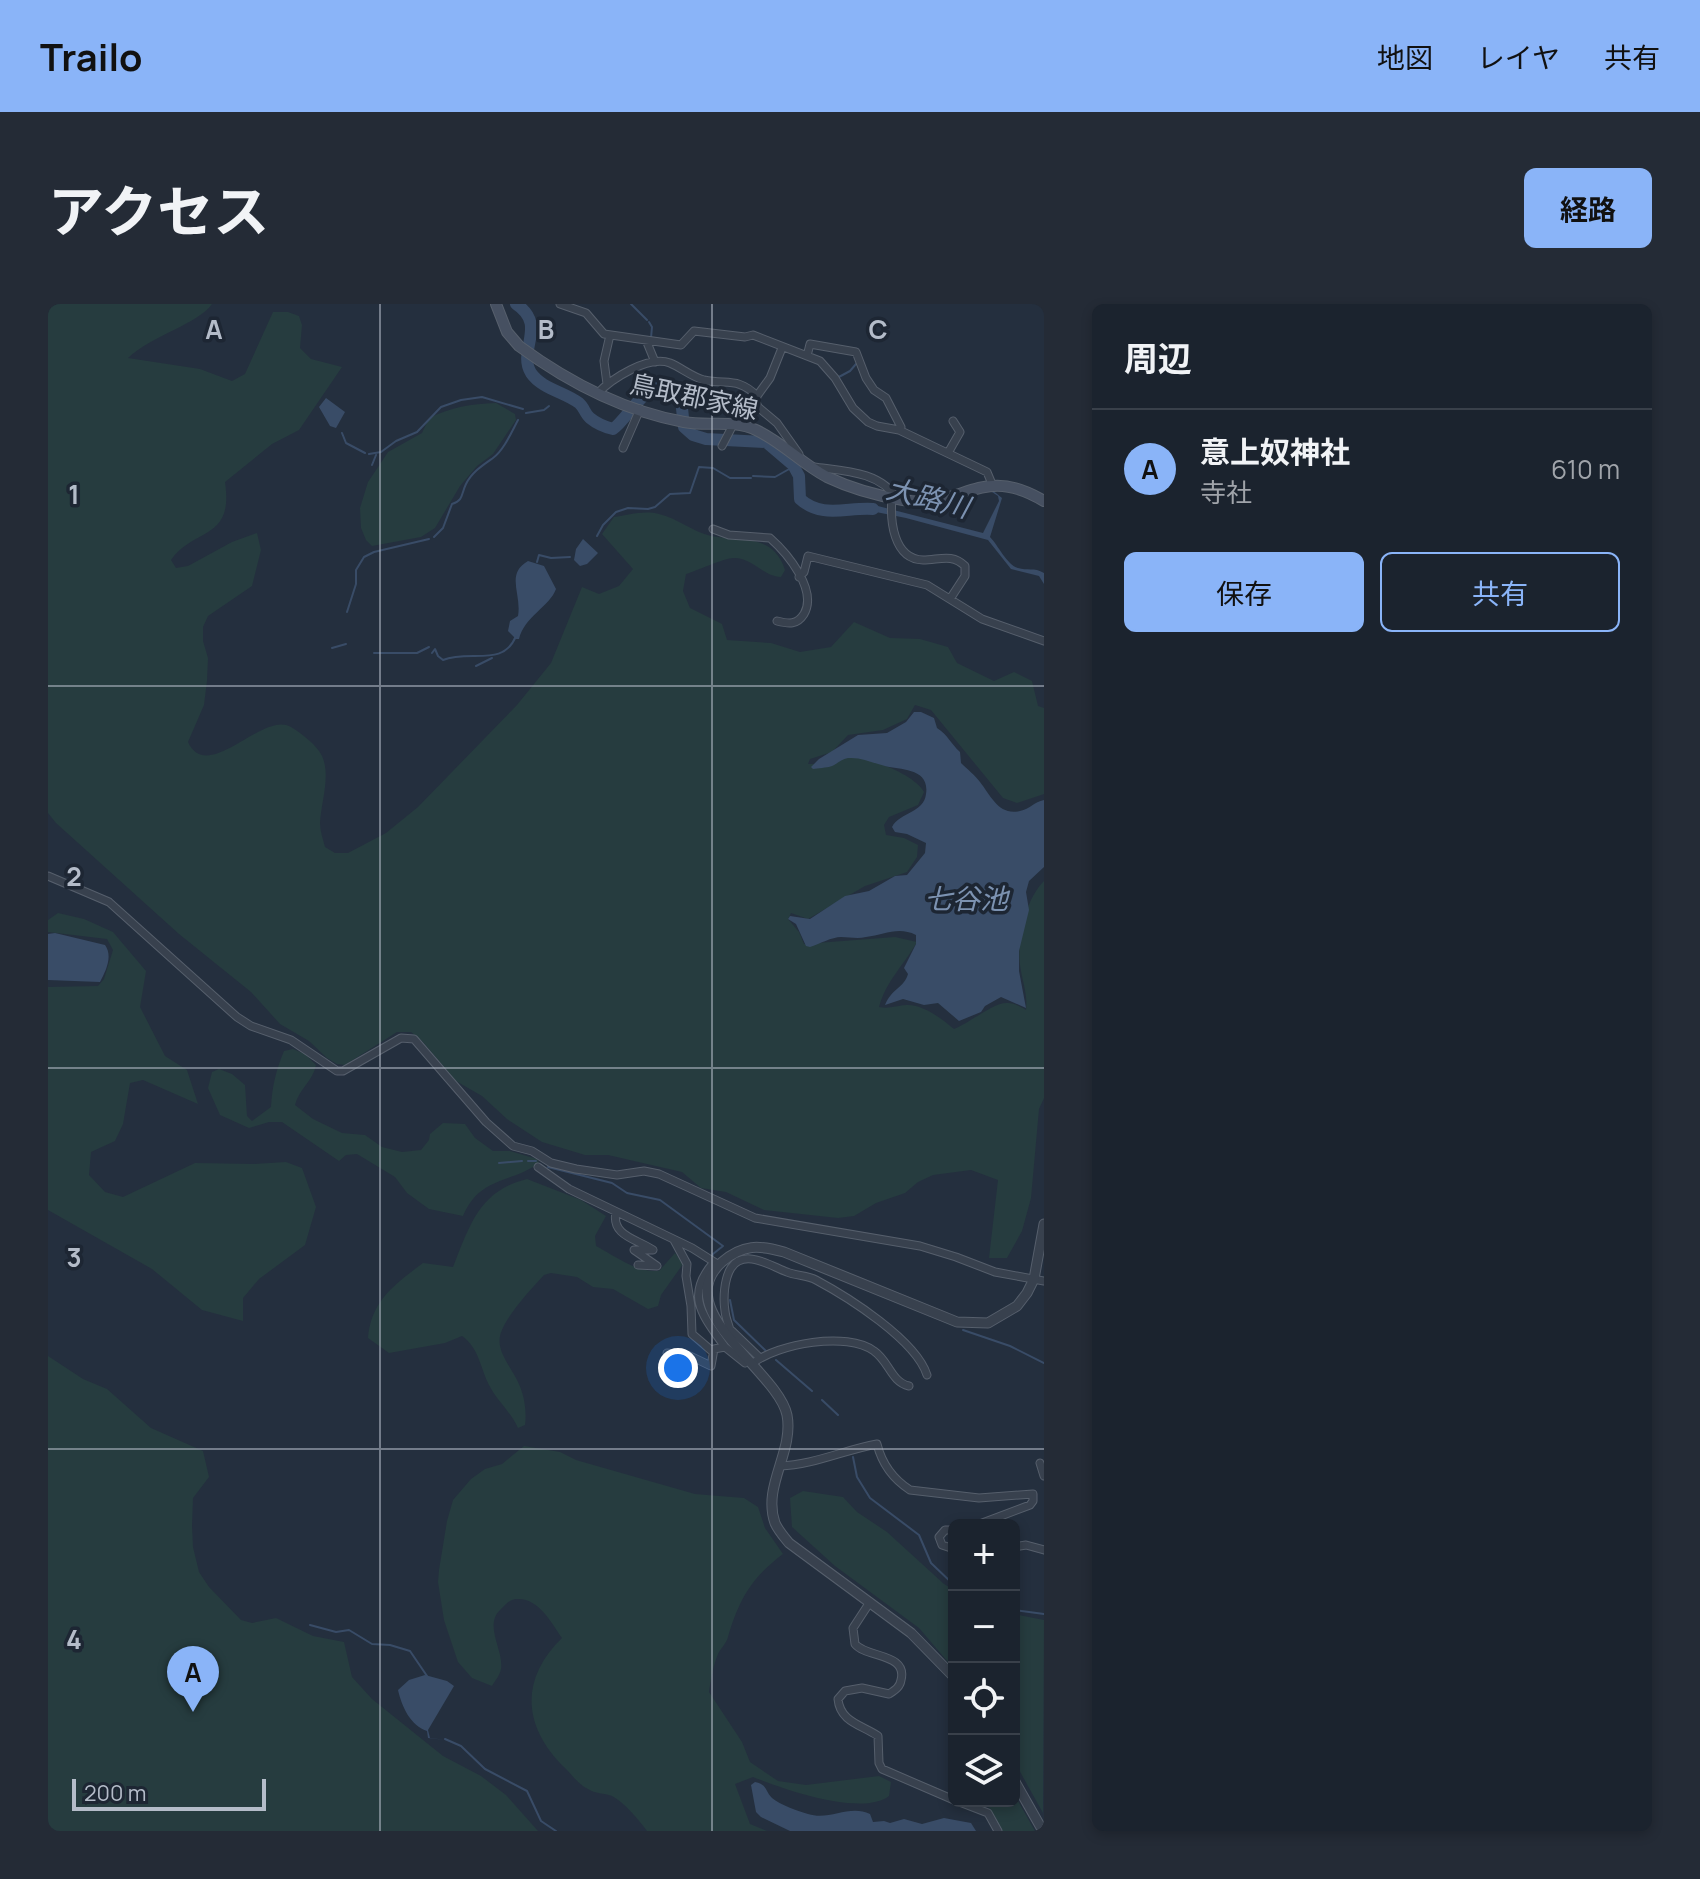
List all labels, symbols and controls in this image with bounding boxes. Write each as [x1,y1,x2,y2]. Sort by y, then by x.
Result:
text: Trailo [40,30,143,82]
text: 地図 [1377,38,1433,76]
text: レイヤ [1477,38,1560,76]
text: 共有 [1604,38,1660,76]
button: 経路 [1524,168,1652,248]
text: アクセス [48,172,269,249]
text: A [205,311,223,347]
text: B [538,311,554,347]
text: C [868,311,888,347]
text: 周辺 [1124,335,1192,381]
street label: 鳥取郡家線 [627,365,762,427]
text: 意上奴神社 [1200,431,1350,472]
text: A [1141,451,1159,487]
text: 610 m [1551,451,1620,487]
water label: 大路川 [883,468,976,526]
text: 寺社 [1200,474,1252,510]
text: 1 [68,476,80,512]
button: 保存 [1124,552,1364,632]
button: 共有 [1380,552,1620,632]
text: 2 [66,858,82,894]
water label: 七谷池 [924,879,1011,917]
text: 3 [66,1239,82,1275]
your location [658,1348,698,1388]
map controls [948,1519,1020,1807]
button: + [948,1519,1020,1591]
button: − [948,1591,1020,1663]
text: 4 [66,1621,82,1657]
pin: A [167,1646,219,1712]
button: locate [948,1663,1020,1735]
button: layers [948,1735,1020,1807]
scale bar [72,1775,266,1811]
text: 200 m [84,1778,146,1808]

